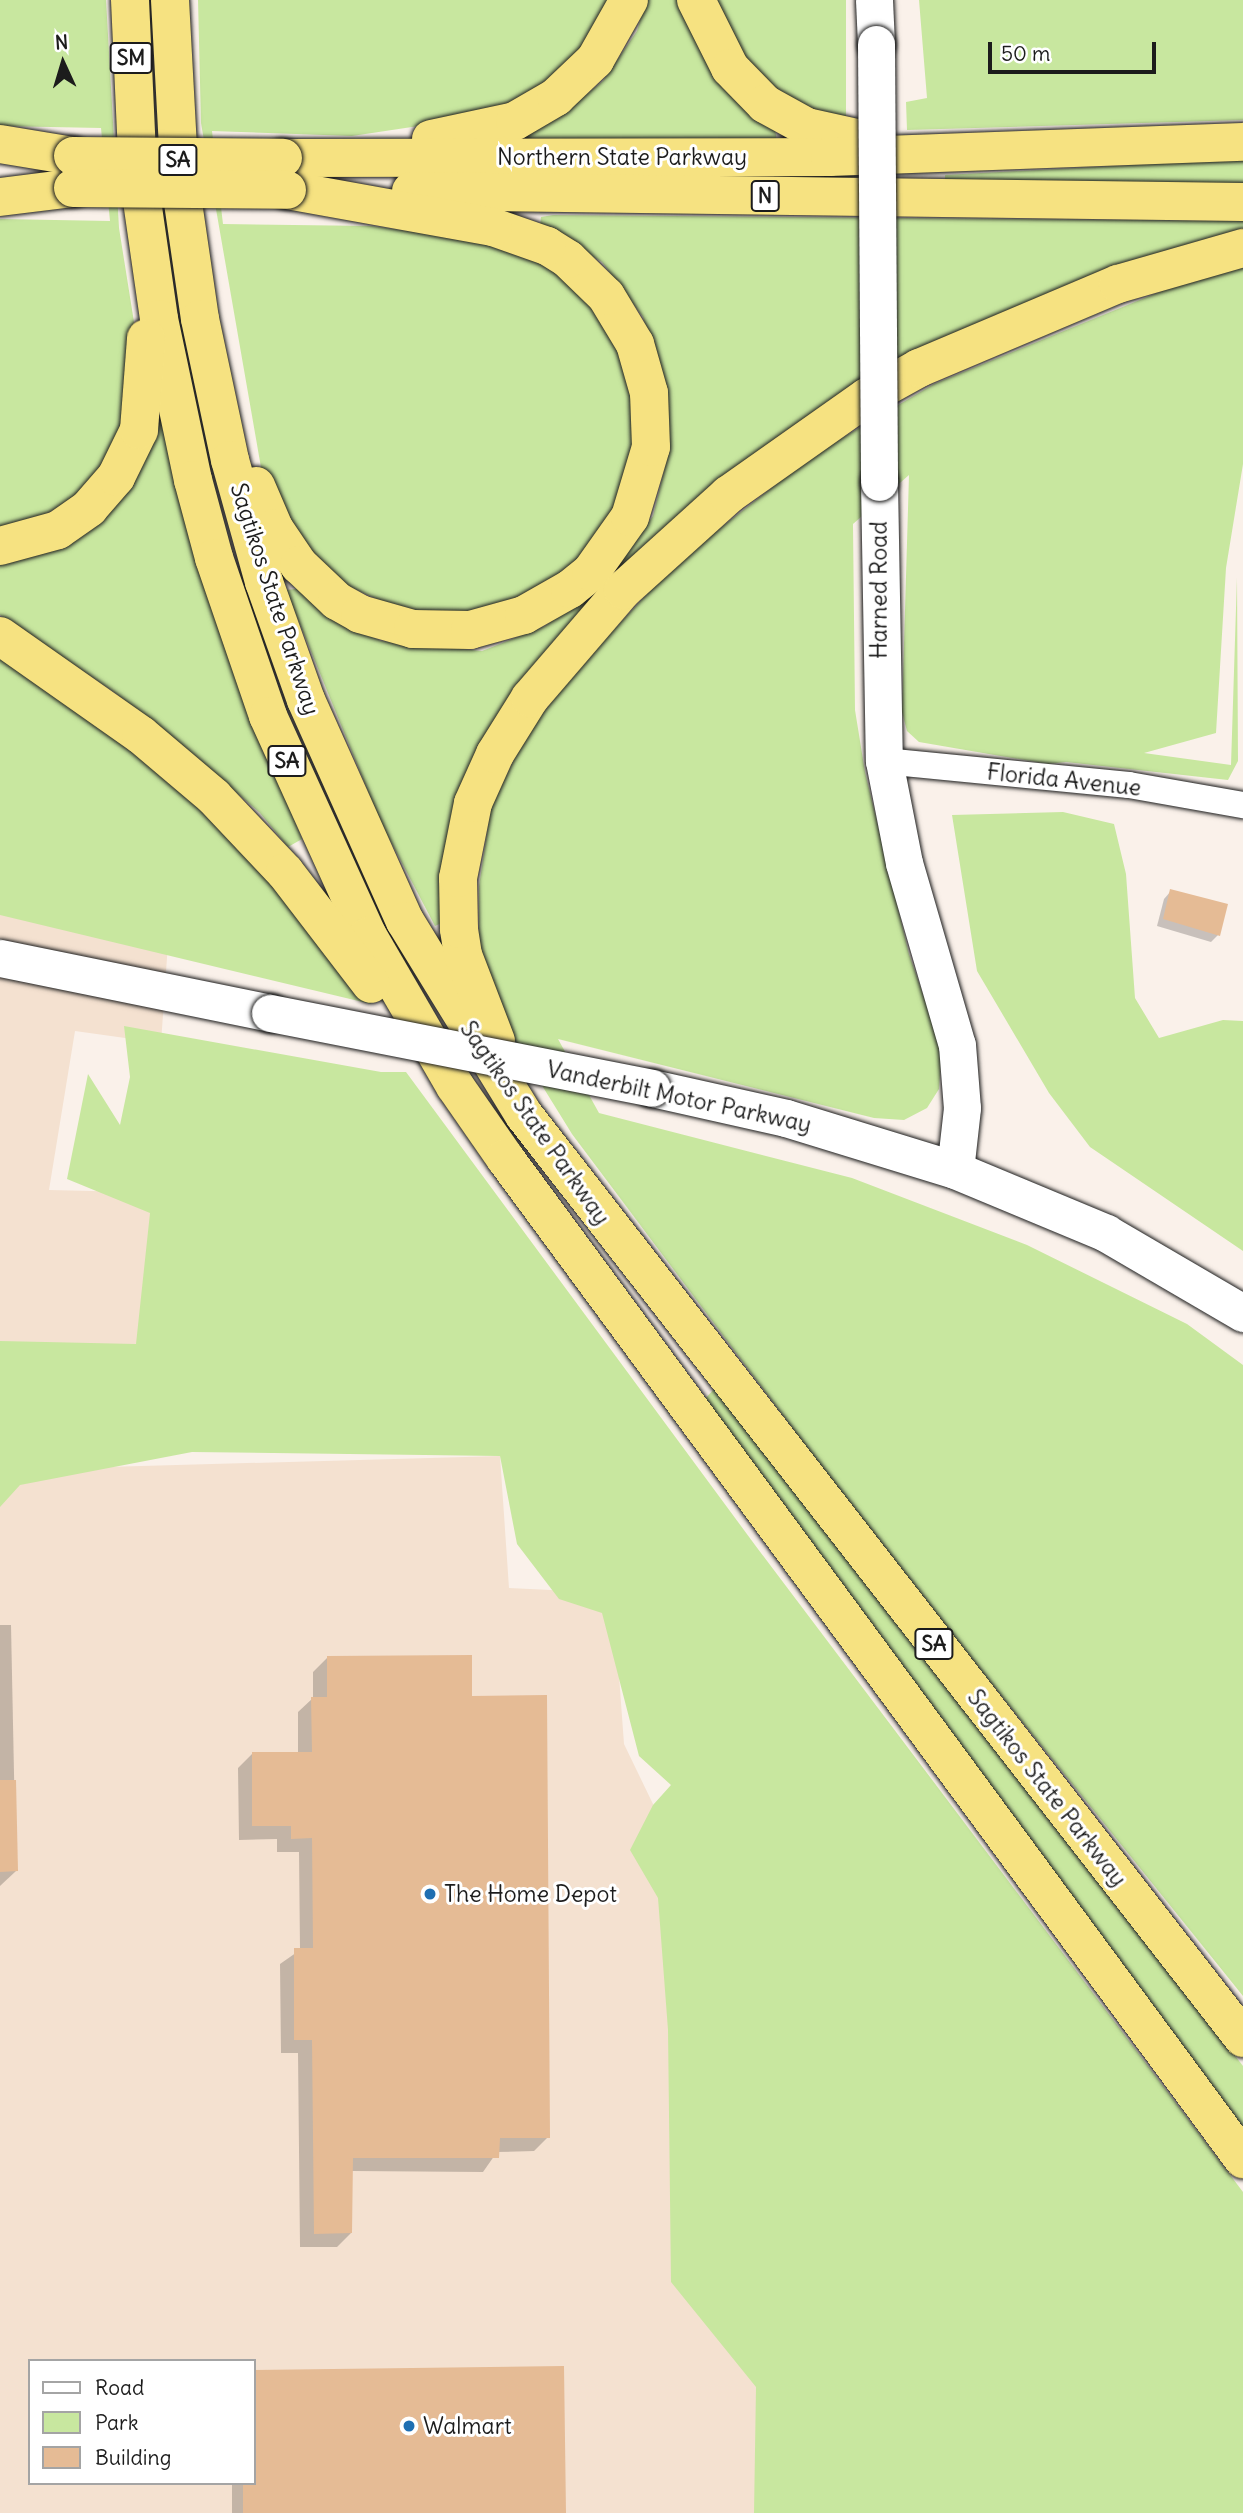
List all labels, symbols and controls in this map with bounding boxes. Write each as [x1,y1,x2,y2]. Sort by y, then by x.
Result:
north arrow [28,28,98,98]
scale bar [991,28,1159,72]
text: N [54,30,69,54]
text: 50 m [1001,40,1050,67]
road number: SM [108,41,154,76]
road number: SA [157,142,199,178]
street label: Northern State Parkway [497,143,747,171]
road number: N [749,178,781,214]
street label: Sagtikos State Parkway [224,480,326,718]
street label: Harned Road [865,521,893,659]
road number: SA [266,744,308,778]
street label: Florida Avenue [986,758,1142,802]
street label: Sagtikos State Parkway [454,1016,616,1230]
street label: Vanderbilt Motor Parkway [544,1055,814,1139]
road number: SA [913,1626,955,1662]
street label: Sagtikos State Parkway [962,1684,1132,1892]
place label: The Home Depot [444,1880,617,1908]
marker: The Home Depot [422,1886,438,1902]
legend [28,2359,256,2485]
text: Road [95,2374,144,2401]
text: Park [95,2409,138,2436]
place label: Walmart [423,2412,512,2440]
marker: Walmart [401,2418,417,2434]
text: Building [95,2444,171,2471]

